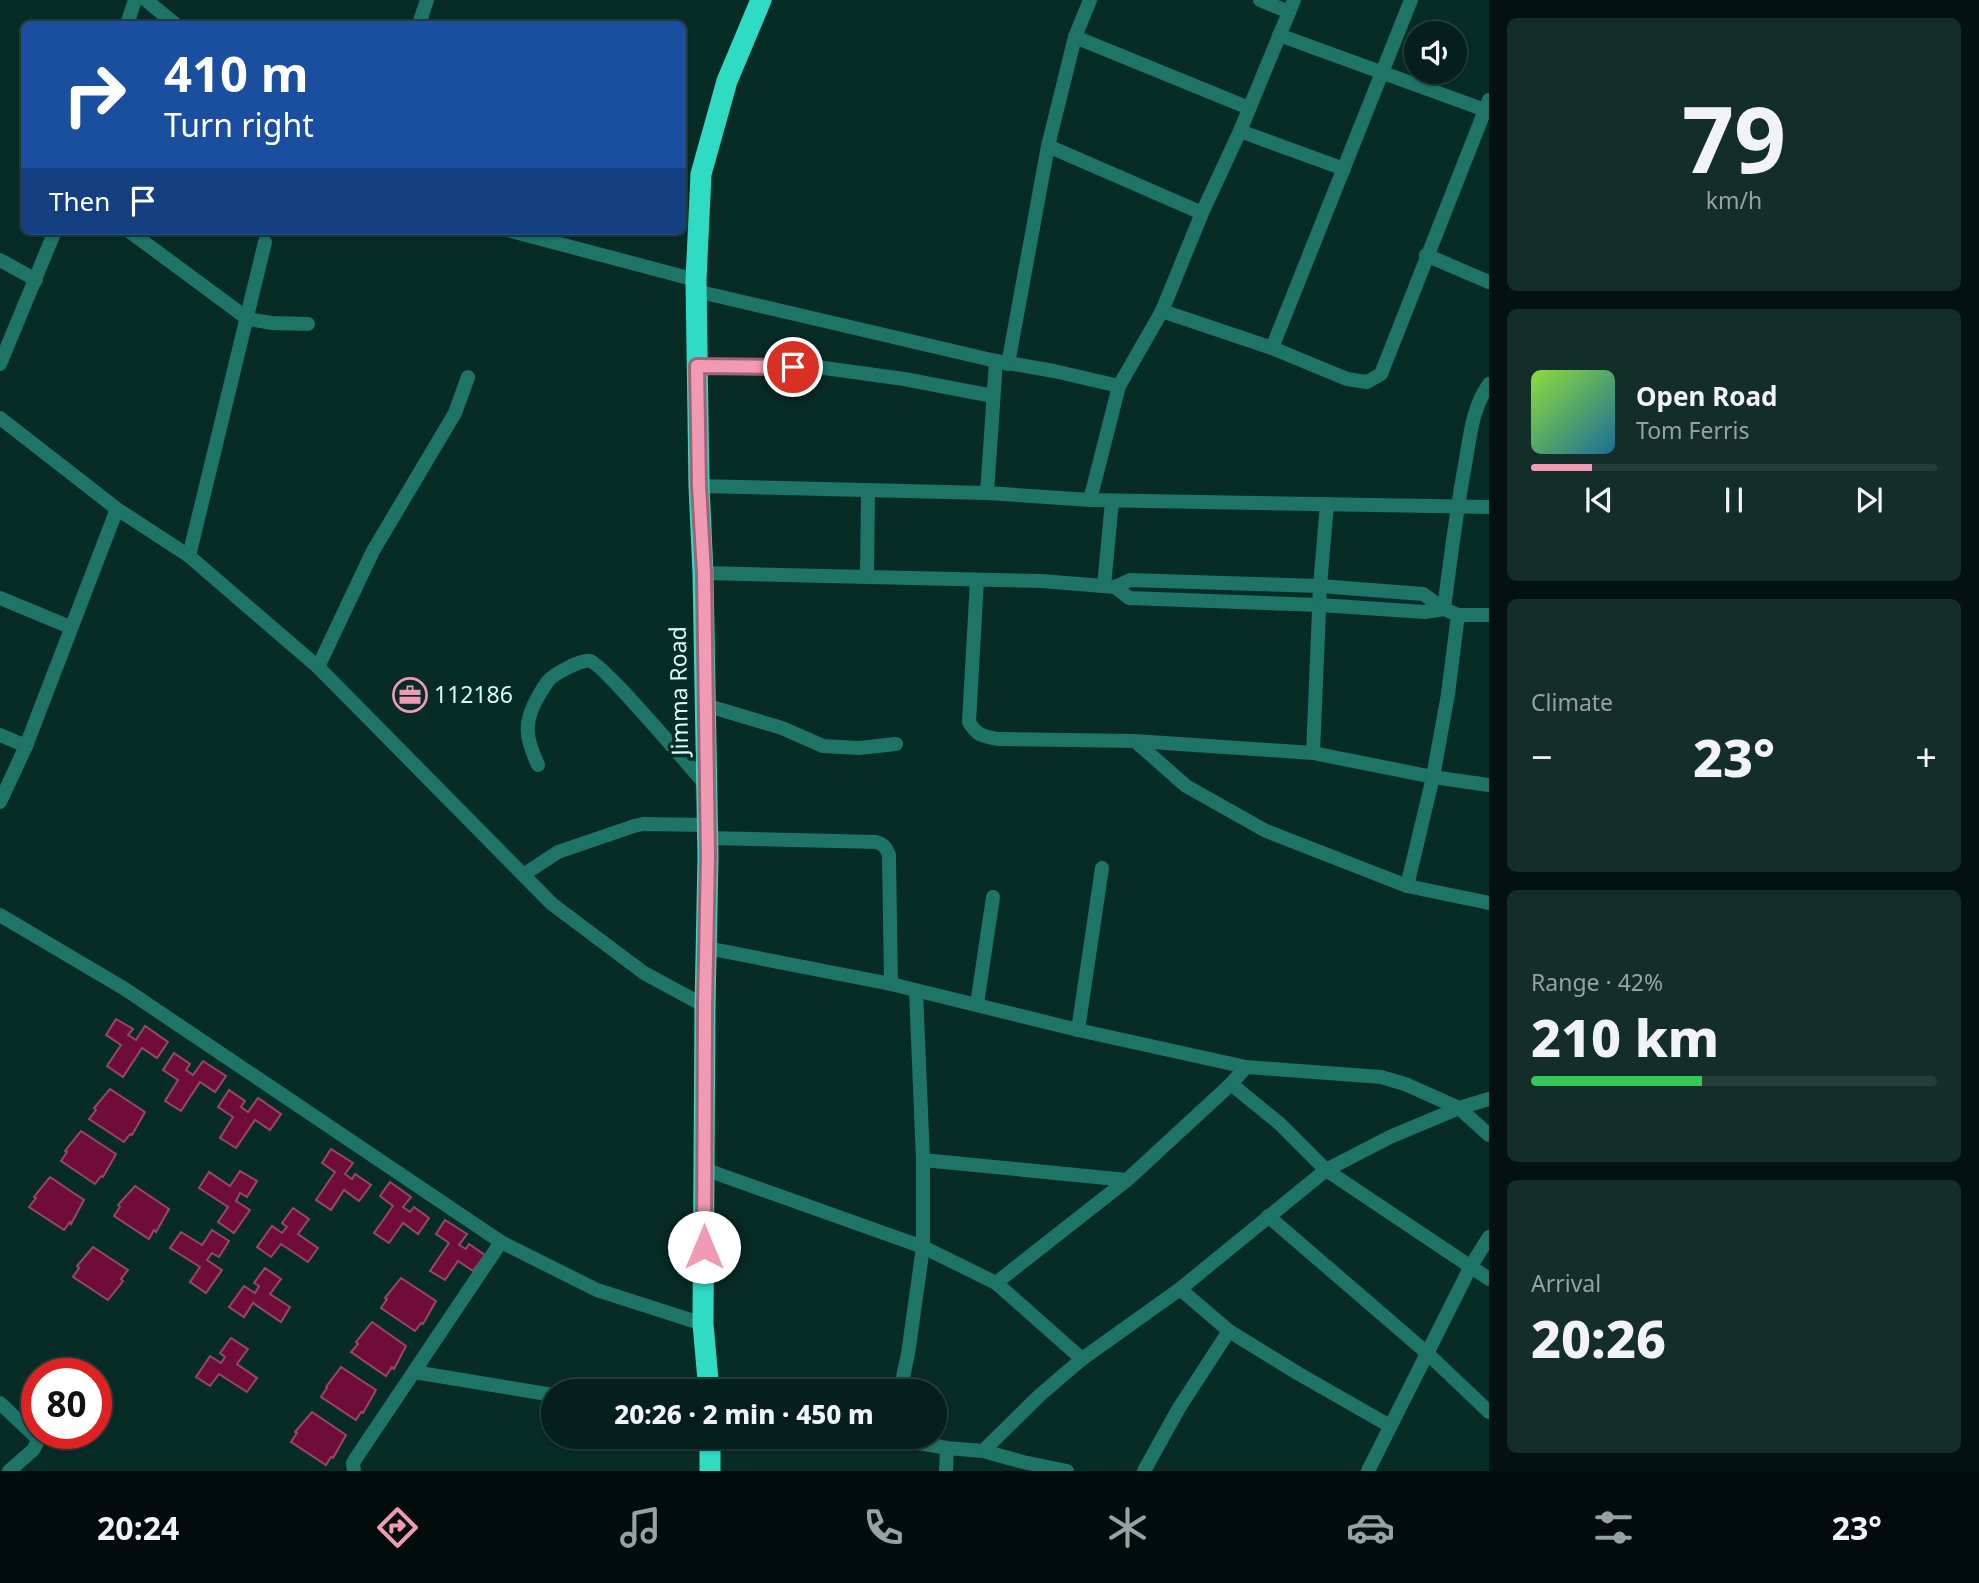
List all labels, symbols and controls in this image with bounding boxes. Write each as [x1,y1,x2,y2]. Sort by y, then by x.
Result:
map controls [1404,21,1467,84]
button: sound [1404,21,1467,84]
text: 410 m [164,40,309,106]
icon: right [49,49,140,140]
text: 79 [1682,76,1786,200]
text: Turn right [164,103,314,146]
icon: arrive [124,182,162,220]
text: Then [49,183,110,219]
text: km/h [1706,184,1762,216]
pin [763,337,823,397]
icon: arrive [774,348,812,386]
text: Open Road [1636,378,1778,414]
text: Tom Ferris [1636,414,1749,446]
icon: previous [1580,481,1618,519]
icon: pause [1715,481,1753,519]
icon: next [1850,481,1888,519]
street label: Jimma Road [661,626,695,758]
office icon: 112186 [391,676,429,714]
place label: 112186 [434,678,513,710]
text: Climate [1531,686,1613,718]
text: 23° [1693,721,1775,792]
text: − [1531,730,1553,782]
text: + [1915,730,1937,782]
text: Range · 42% [1531,966,1663,998]
text: 210 km [1531,1001,1719,1072]
position arrow [667,1210,741,1284]
text: Arrival [1531,1267,1601,1299]
text: 20:26 [1531,1302,1666,1373]
speed limit sign: 80 [21,1358,112,1449]
text: 20:26 · 2 min · 450 m [614,1396,874,1432]
icon: directions [373,1503,422,1552]
icon: music [616,1503,665,1552]
icon: phone [859,1503,908,1552]
icon: climate [1103,1503,1152,1552]
icon: car [1346,1503,1395,1552]
icon: filters [1589,1503,1638,1552]
text: 20:24 [97,1506,179,1549]
text: 23° [1832,1506,1882,1549]

